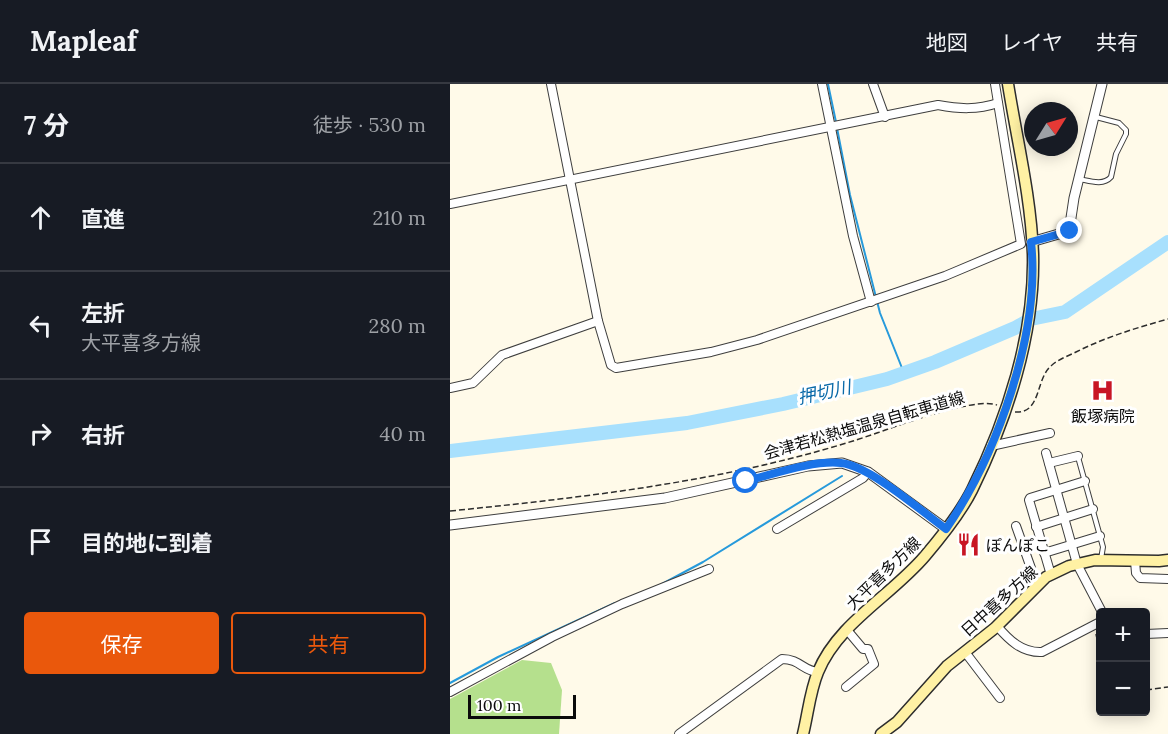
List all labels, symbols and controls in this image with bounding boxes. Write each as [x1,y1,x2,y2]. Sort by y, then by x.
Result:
text: Mapleaf [30,23,137,59]
text: 地図 [926,29,968,56]
text: レイヤ [1001,29,1063,56]
text: 共有 [1096,29,1138,56]
north arrow [1024,102,1078,156]
text: 7 分 [24,109,69,142]
text: 徒歩 · 530 m [313,112,426,137]
icon: ahead [24,201,57,234]
text: 直進 [81,205,125,233]
text: 210 m [372,205,426,230]
route end [1056,217,1082,243]
text: 左折 [81,299,125,327]
icon: left [24,309,57,342]
text: 280 m [368,313,426,338]
text: 大平喜多方線 [81,330,201,355]
water label: 押切川 [795,375,855,409]
hospital icon: 飯塚病院 [1090,378,1116,404]
street label: 会津若松熱塩温泉自転車道線 [761,387,967,463]
place label: 飯塚病院 [1071,406,1135,426]
icon: right [24,417,57,450]
text: 右折 [81,421,125,449]
text: 40 m [380,421,426,446]
route start [732,467,758,493]
icon: arrive [24,525,57,558]
text: 目的地に到着 [81,529,213,557]
street label: 大平喜多方線 [842,532,924,614]
restaurant icon: ぽんぽこ [955,532,981,558]
place label: ぽんぽこ [986,535,1050,555]
street label: 日中喜多方線 [957,561,1041,641]
map controls [1096,608,1150,716]
button: + [1096,608,1150,662]
button: 保存 [24,612,219,674]
button: 共有 [231,612,426,674]
button: − [1096,662,1150,716]
scale bar [468,692,576,720]
text: 100 m [477,695,521,715]

